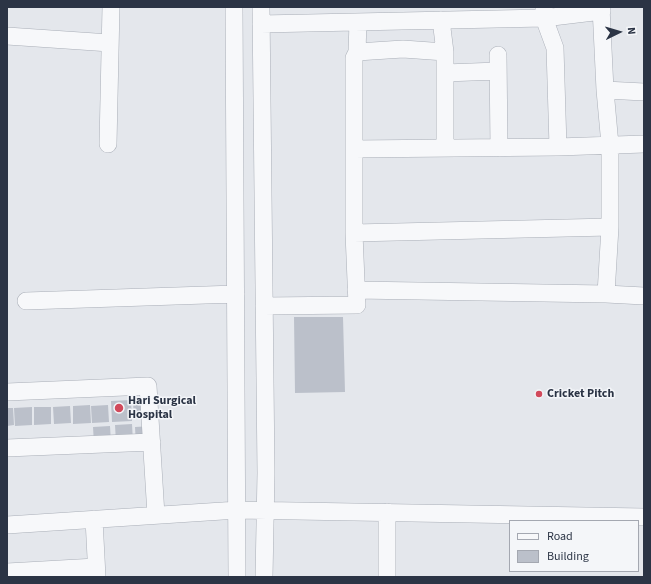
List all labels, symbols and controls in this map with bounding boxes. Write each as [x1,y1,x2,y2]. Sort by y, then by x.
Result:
north arrow [599,12,639,52]
text: N [624,27,639,35]
place label: Cricket Pitch [547,387,614,401]
marker: Cricket Pitch [534,389,544,399]
place label: Hari Surgical Hospital [128,394,196,422]
marker: Hari Surgical Hospital [113,402,125,414]
legend [509,520,639,572]
text: Road [547,528,573,545]
text: Building [547,548,589,565]

